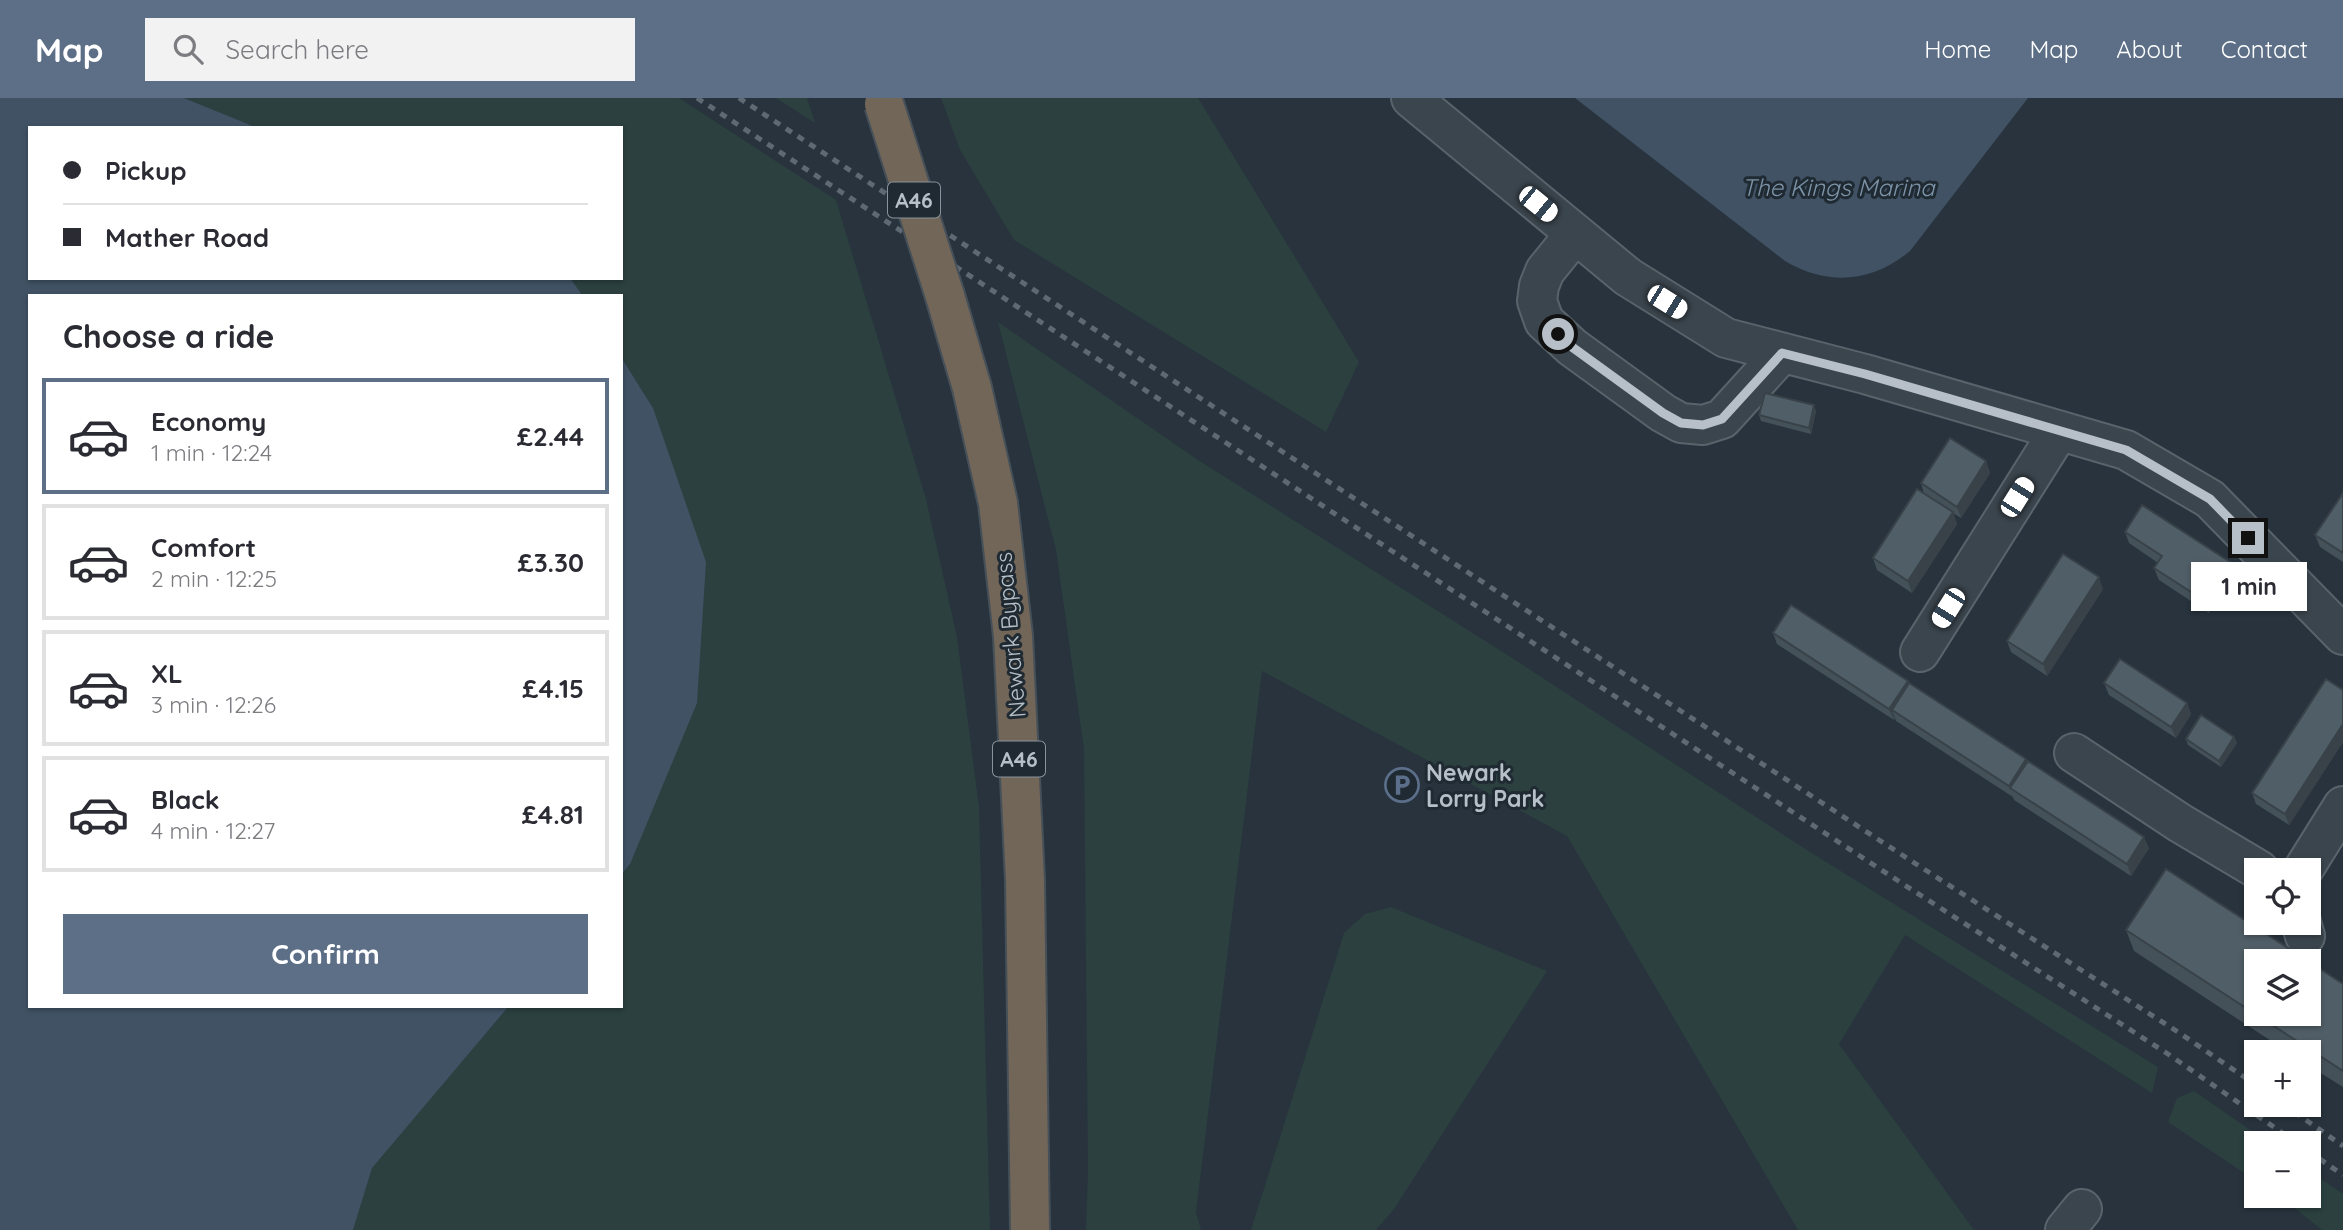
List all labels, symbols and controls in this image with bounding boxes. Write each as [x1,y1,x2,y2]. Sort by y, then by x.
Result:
search box [145,18,635,81]
text: Map [35,29,103,70]
icon: search [169,30,207,68]
text: Search here [225,33,369,66]
text: Home [1924,34,1991,64]
text: Map [2029,34,2078,64]
text: About [2116,34,2183,64]
text: Contact [2221,34,2308,64]
text: Pickup [105,154,187,187]
water label: The Kings Marina [1741,172,1936,202]
road number: A46 [888,182,940,217]
car [1516,183,1561,225]
text: Mather Road [105,221,269,254]
car [1644,282,1691,322]
text: Choose a ride [63,316,275,356]
route start [1542,318,1574,350]
icon: car [67,405,130,468]
text: Economy [151,405,266,438]
text: £2.44 [517,420,584,453]
text: 1 min · 12:24 [151,438,272,467]
car [1997,474,2038,520]
route end [2232,522,2264,554]
icon: car [67,531,130,594]
text: Comfort [151,531,256,564]
text: £3.30 [517,546,584,579]
street label: Newark Bypass [988,551,1032,719]
callout: 1 min [2190,562,2306,612]
text: 2 min · 12:25 [151,564,277,593]
text: 1 min [2221,572,2277,601]
car [1928,585,1969,631]
icon: car [67,657,130,720]
text: XL [151,657,183,690]
text: £4.15 [522,672,584,705]
text: 3 min · 12:26 [151,690,276,719]
road number: A46 [993,742,1045,776]
place label: Newark Lorry Park [1426,758,1544,813]
parking icon: Newark Lorry Park [1383,766,1421,804]
icon: car [67,783,130,846]
text: Black [151,783,220,816]
text: £4.81 [522,798,584,831]
text: 4 min · 12:27 [151,816,275,845]
map controls [2244,858,2321,1208]
button: locate [2244,858,2321,935]
button: Confirm [63,914,588,994]
button: layers [2244,949,2321,1026]
button: + [2244,1040,2321,1117]
button: − [2244,1131,2321,1208]

